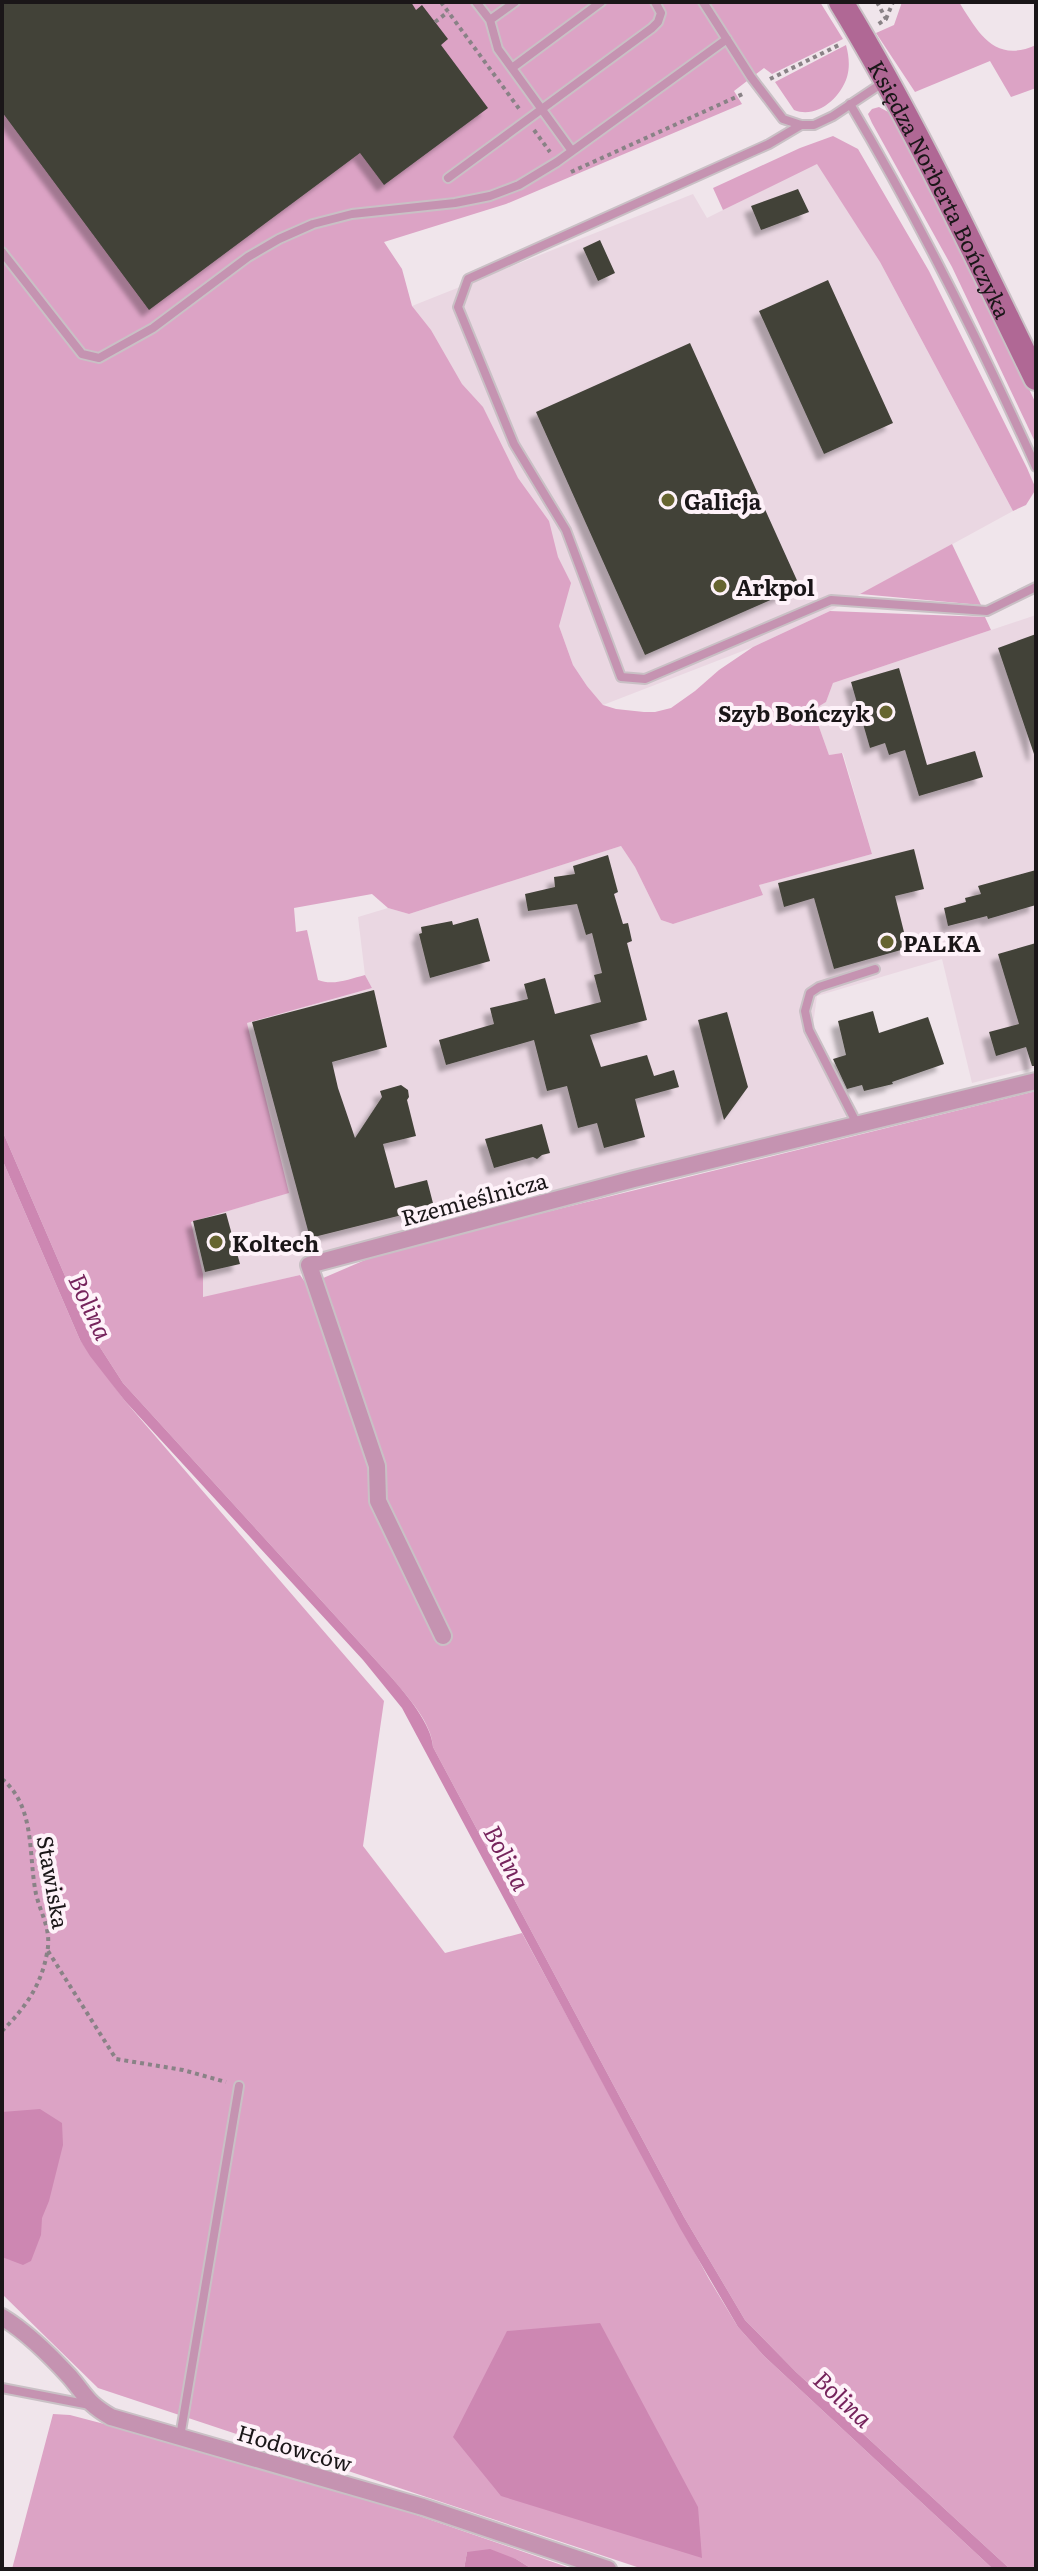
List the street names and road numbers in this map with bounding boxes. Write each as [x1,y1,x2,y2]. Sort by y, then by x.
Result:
street label: Księdza Norberta Bończyka [861,53,1021,324]
street label: Rzemieślnicza [397,1163,551,1233]
street label: Stawiska [30,1833,78,1931]
street label: Hodowców [234,2415,356,2479]

